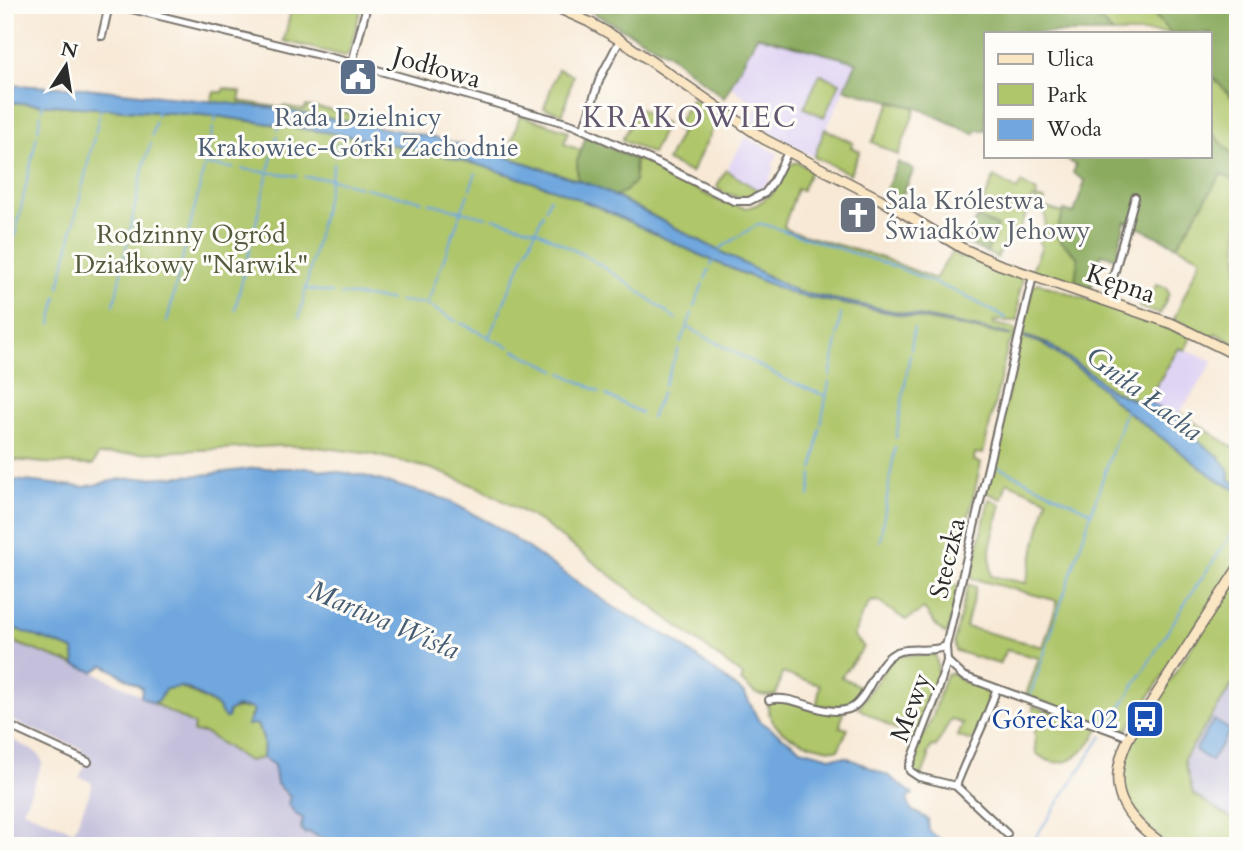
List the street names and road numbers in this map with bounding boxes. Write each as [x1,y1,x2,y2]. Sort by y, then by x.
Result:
street label: Jodłowa [385,37,485,97]
street label: Kępna [1082,255,1160,312]
street label: Steczka [921,514,974,602]
street label: Mewy [882,668,939,746]

